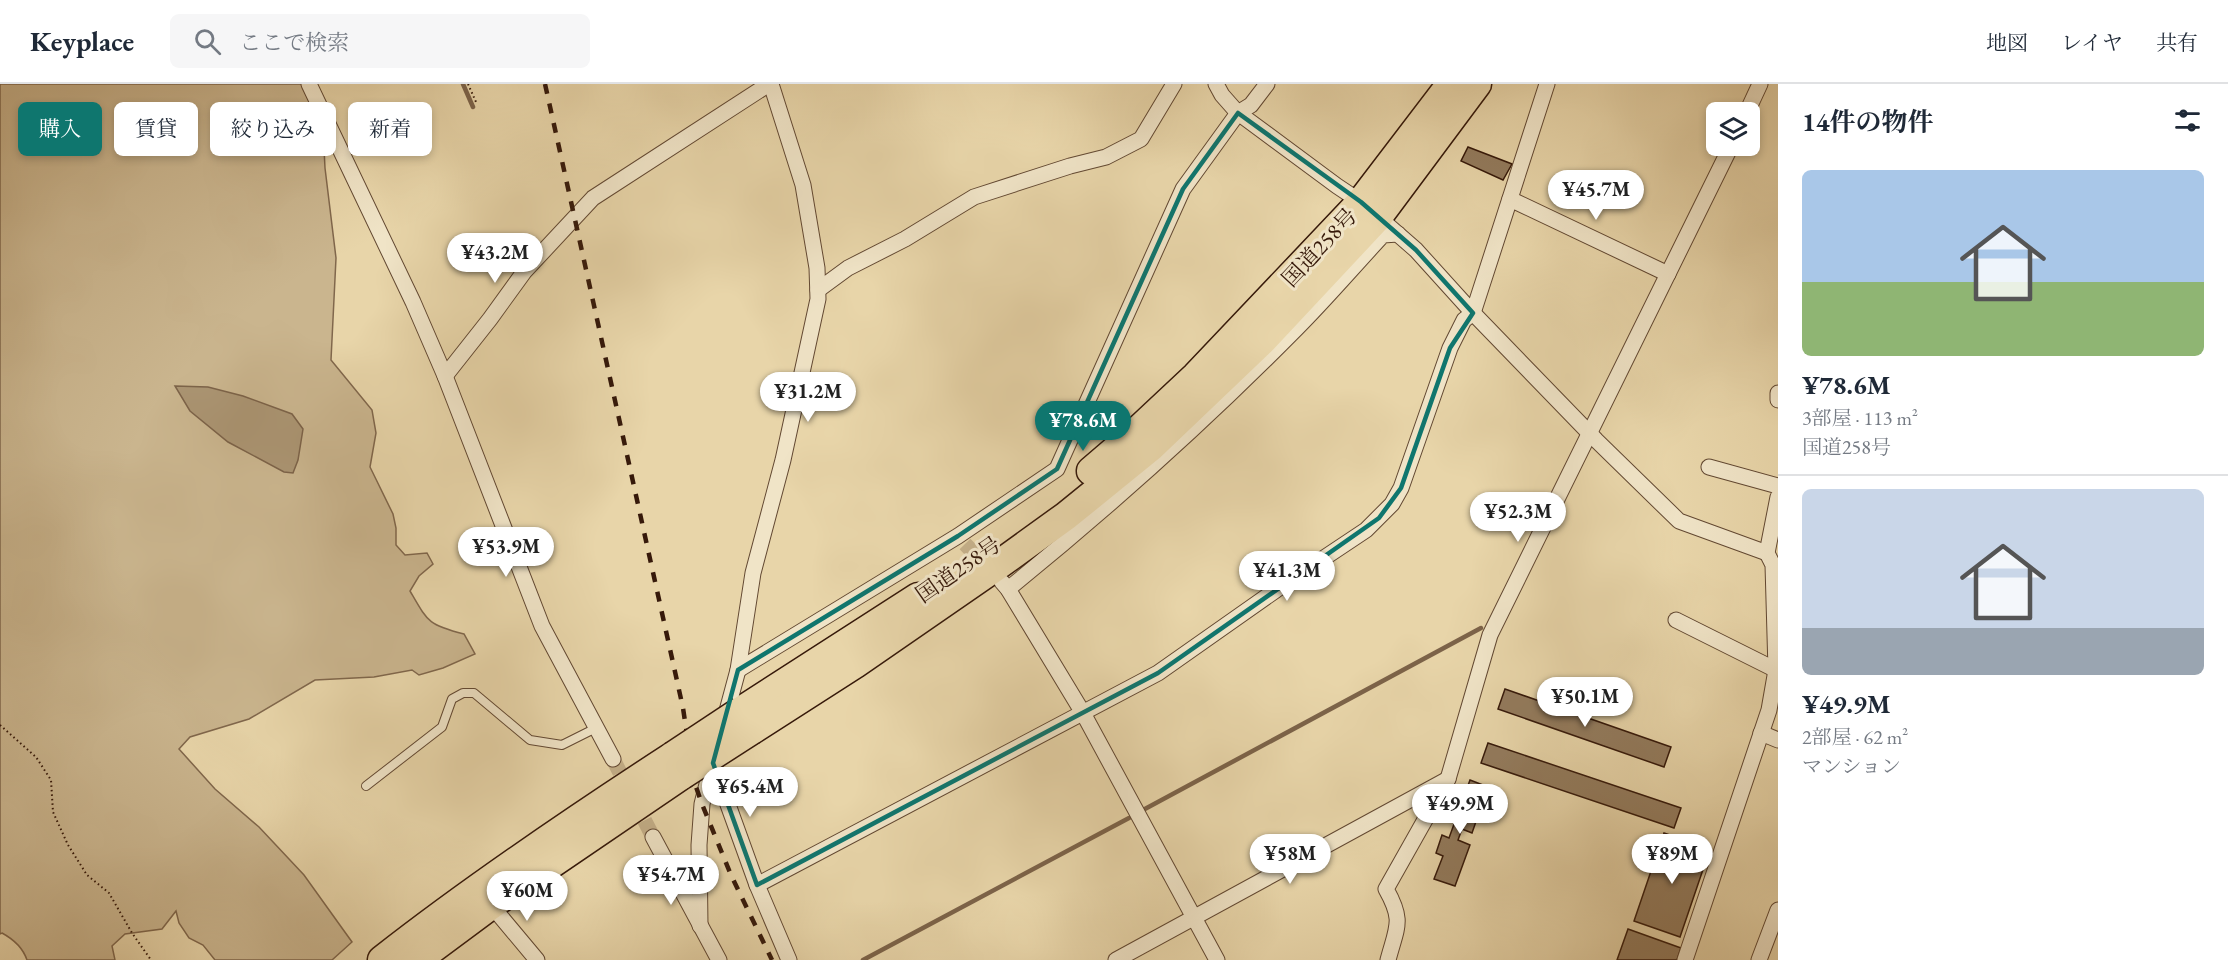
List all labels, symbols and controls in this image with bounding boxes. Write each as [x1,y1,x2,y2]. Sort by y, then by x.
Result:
search box [170,14,590,68]
text: Keyplace [30,23,134,59]
icon: search [191,25,224,58]
text: ここで検索 [239,28,349,57]
text: 地図 [1986,29,2028,56]
text: レイヤ [2061,29,2123,56]
text: 共有 [2156,29,2198,56]
chip: 購入 [18,102,102,156]
chip: 賃貸 [114,102,198,156]
chip: 絞り込み [210,102,336,156]
chip: 新着 [348,102,432,156]
map controls [1706,102,1760,156]
button: layers [1706,102,1760,156]
icon: filters [2171,104,2204,137]
text: 14件の物件 [1802,105,1934,139]
pin: ¥45.7M [1547,170,1645,221]
text: ¥45.7M [1562,176,1630,202]
street label: 国道258号 [1275,202,1363,293]
icon: home [1949,209,2057,317]
pin: ¥43.2M [446,233,544,284]
text: ¥43.2M [461,239,529,265]
text: ¥78.6M [1802,368,1891,402]
pin: ¥31.2M [759,372,857,423]
text: ¥31.2M [774,378,842,404]
pin: ¥78.6M [1034,401,1132,452]
text: 3部屋 · 113 m² [1802,405,1918,431]
text: ¥78.6M [1049,407,1117,433]
text: 国道258号 [1802,434,1891,460]
pin: ¥52.3M [1469,492,1567,543]
text: ¥52.3M [1484,498,1552,524]
pin: ¥53.9M [457,527,555,578]
icon: home [1949,528,2057,636]
street label: 国道258号 [910,530,1007,609]
text: ¥53.9M [472,533,540,559]
pin: ¥41.3M [1238,551,1336,602]
text: ¥41.3M [1253,557,1321,583]
pin: ¥50.1M [1536,677,1634,728]
text: ¥50.1M [1551,683,1619,709]
text: ¥49.9M [1802,687,1891,721]
text: 2部屋 · 62 m² [1802,724,1908,750]
text: マンション [1802,753,1901,779]
pin: ¥65.4M [701,767,799,818]
text: ¥65.4M [716,773,784,799]
pin: ¥49.9M [1411,784,1509,835]
text: ¥49.9M [1426,790,1494,816]
pin: ¥58M [1254,834,1326,885]
pin: ¥89M [1636,834,1708,885]
text: ¥58M [1264,840,1316,866]
text: ¥89M [1646,840,1698,866]
pin: ¥54.7M [622,855,720,906]
text: ¥54.7M [637,861,705,887]
pin: ¥60M [491,871,563,922]
text: ¥60M [501,877,553,903]

